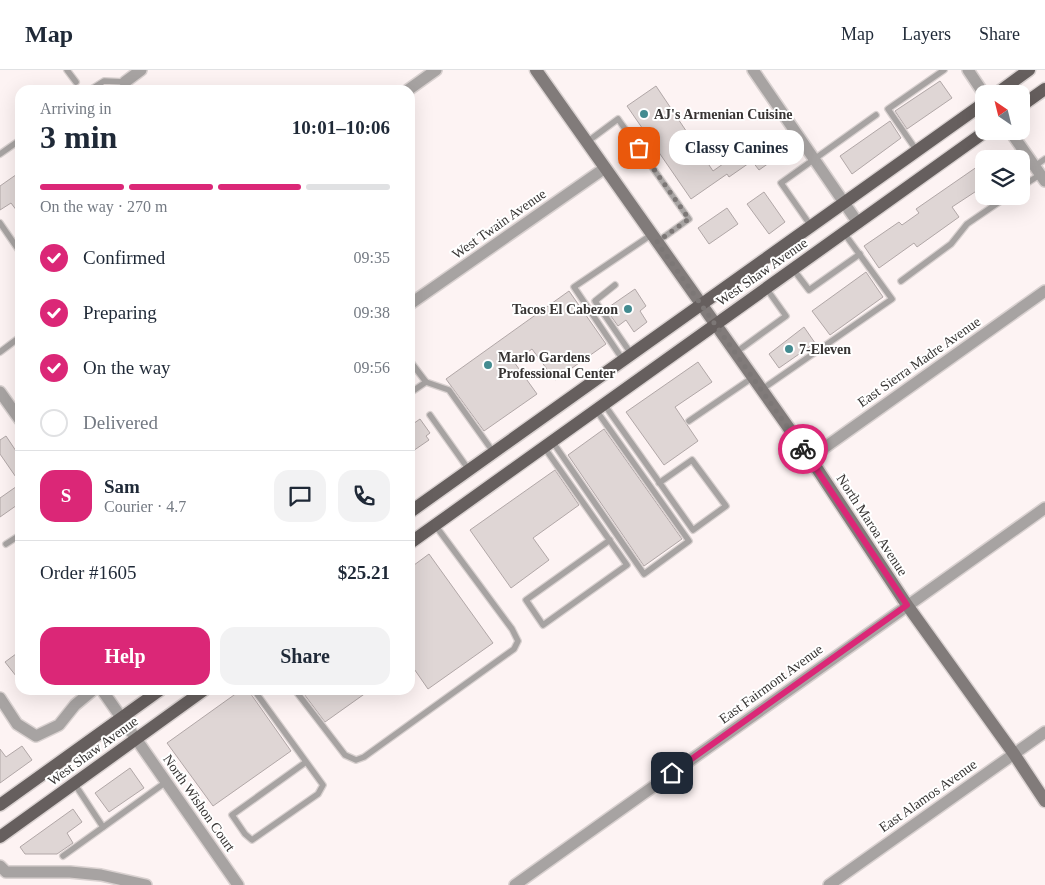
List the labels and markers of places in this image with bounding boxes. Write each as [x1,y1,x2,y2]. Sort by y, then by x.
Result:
place label: AJ's Armenian Cuisine [654,107,792,122]
marker: AJ's Armenian Cuisine [638,108,650,120]
pin [618,127,660,169]
callout: Classy Canines [669,130,804,166]
place label: Tacos El Cabezon [512,302,618,317]
marker: Tacos El Cabezon [622,303,634,315]
place label: 7-Eleven [799,342,851,357]
marker: 7-Eleven [783,343,795,355]
place label: Marlo Gardens Professional Center [498,350,616,381]
marker: Marlo Gardens Professional Center [482,359,494,371]
pin [651,752,693,794]

